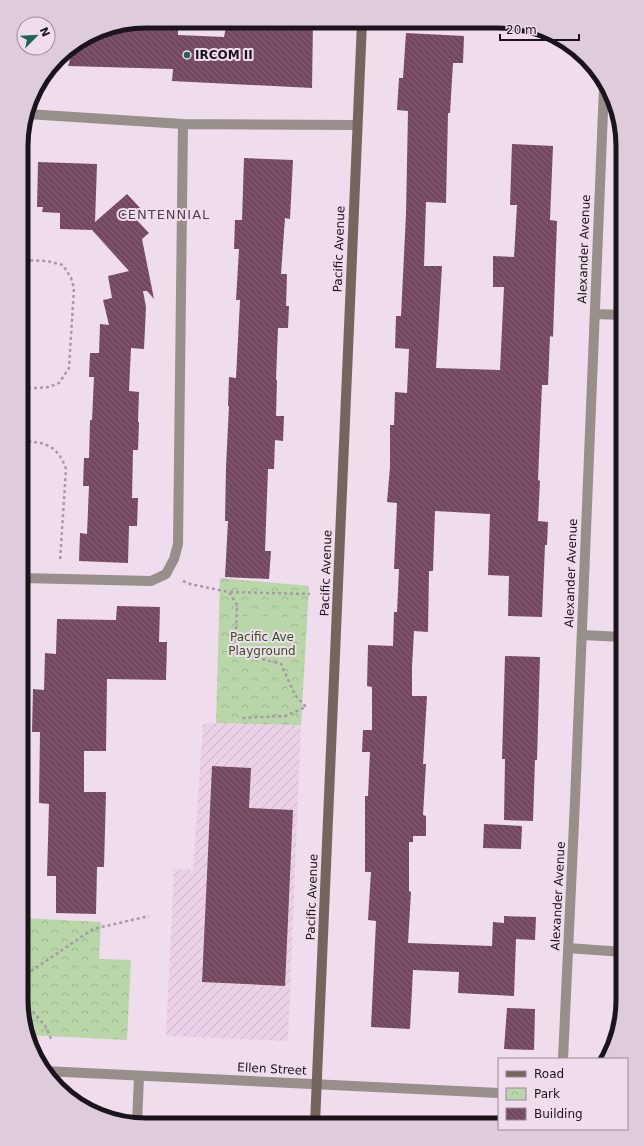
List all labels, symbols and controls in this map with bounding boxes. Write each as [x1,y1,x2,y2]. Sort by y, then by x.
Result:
north arrow [16,16,56,56]
scale bar [500,16,579,42]
text: 20 m [506,23,537,37]
text: N [37,25,52,39]
place label: IRCOM II [195,48,253,62]
marker: IRCOM II [182,50,192,60]
street label: Alexander Avenue [575,194,593,304]
street label: Pacific Avenue [330,206,348,292]
district label: CENTENNIAL [118,207,210,222]
street label: Alexander Avenue [562,518,580,628]
street label: Pacific Avenue [317,530,335,616]
park label: Pacific Ave Playground [228,630,296,658]
street label: Alexander Avenue [548,841,568,951]
street label: Pacific Avenue [303,854,321,940]
legend [498,1058,628,1130]
street label: Ellen Street [237,1060,307,1078]
text: Road [534,1067,564,1081]
text: Park [534,1087,560,1101]
text: Building [534,1107,583,1121]

